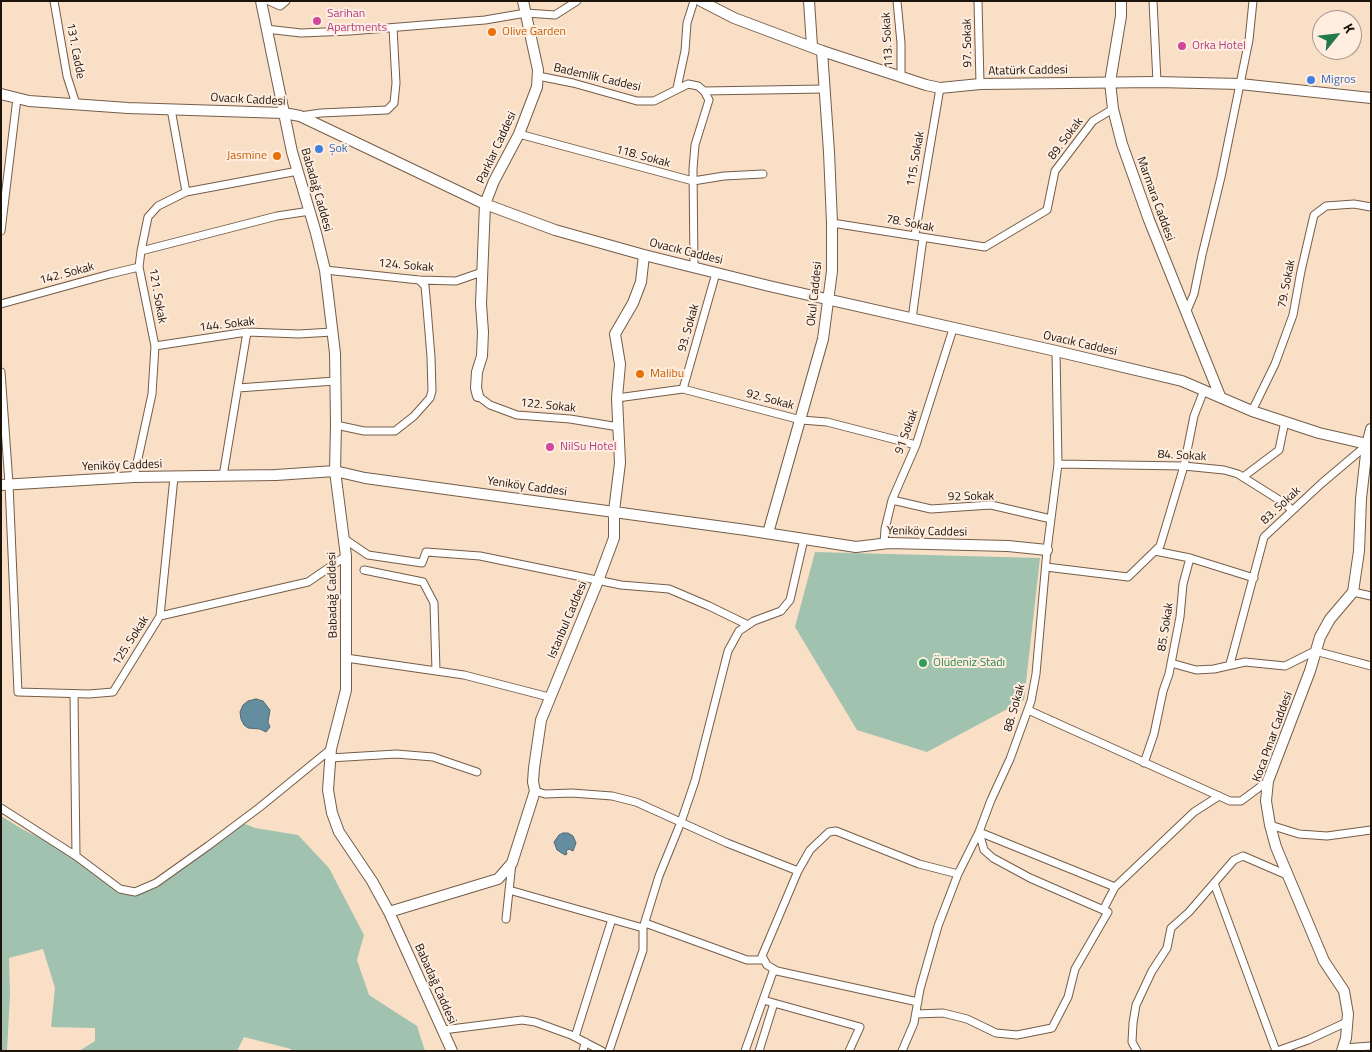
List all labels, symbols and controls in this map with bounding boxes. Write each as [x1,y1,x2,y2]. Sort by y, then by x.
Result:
place label: Sarihan Apartments [327,7,387,35]
north arrow [1312,10,1362,60]
street label: 113. Sokak [879,12,897,68]
marker: Sarihan Apartments [311,15,323,27]
street label: 97. Sokak [960,18,976,68]
text: K [1338,19,1361,37]
street label: 131. Cadde [63,22,87,80]
place label: Olive Garden [502,25,566,39]
marker: Olive Garden [486,26,498,38]
place label: Orka Hotel [1192,39,1246,53]
marker: Orka Hotel [1176,40,1188,52]
street label: Bademlik Caddesi [552,61,642,95]
street label: Atatürk Caddesi [988,63,1068,79]
place label: Migros [1321,73,1356,87]
marker: Migros [1305,74,1317,86]
street label: Ovacık Caddesi [210,91,286,109]
street label: Parklar Caddesi [474,110,520,186]
street label: 89. Sokak [1046,115,1086,163]
street label: 115. Sokak [904,130,928,188]
place label: Şok [329,142,348,156]
marker: Şok [313,143,325,155]
street label: 118. Sokak [614,143,672,171]
street label: Babadağ Caddesi [297,146,335,234]
place label: Jasmine [227,149,267,163]
marker: Jasmine [271,150,283,162]
street label: Marmara Caddesi [1133,155,1177,243]
street label: 78. Sokak [885,212,935,236]
street label: Ovacık Caddesi [648,236,724,268]
street label: 124. Sokak [378,256,434,276]
street label: 79. Sokak [1275,259,1299,309]
street label: 142. Sokak [38,260,96,288]
street label: Okul Caddesi [804,261,826,327]
street label: 121. Sokak [145,267,169,325]
street label: 93. Sokak [675,302,703,354]
street label: 144. Sokak [198,314,256,336]
street label: Ovacık Caddesi [1042,329,1118,359]
place label: Malibu [650,367,684,381]
marker: Malibu [634,368,646,380]
street label: 92. Sokak [744,387,796,413]
street label: 122. Sokak [520,396,576,416]
street label: 91 Sokak [892,408,922,456]
place label: NilSu Hotel [560,440,616,454]
marker: NilSu Hotel [544,441,556,453]
street label: 84. Sokak [1157,448,1207,464]
street label: Yeniköy Caddesi [82,457,162,475]
street label: Yeniköy Caddesi [486,474,568,500]
street label: 83. Sokak [1258,484,1304,528]
street label: 92 Sokak [948,489,994,505]
street label: Yeniköy Caddesi [887,524,967,540]
street label: Babadağ Caddesi [325,552,341,638]
street label: Istanbul Caddesi [545,579,591,661]
street label: 85. Sokak [1155,602,1177,652]
street label: 125. Sokak [110,614,152,668]
place label: Ölüdeniz Stadı [933,656,1005,670]
marker: Ölüdeniz Stadı [917,657,929,669]
street label: 88. Sokak [1001,682,1029,734]
street label: Koca Pınar Caddesi [1250,690,1296,784]
street label: Babadağ Caddesi [411,942,459,1026]

